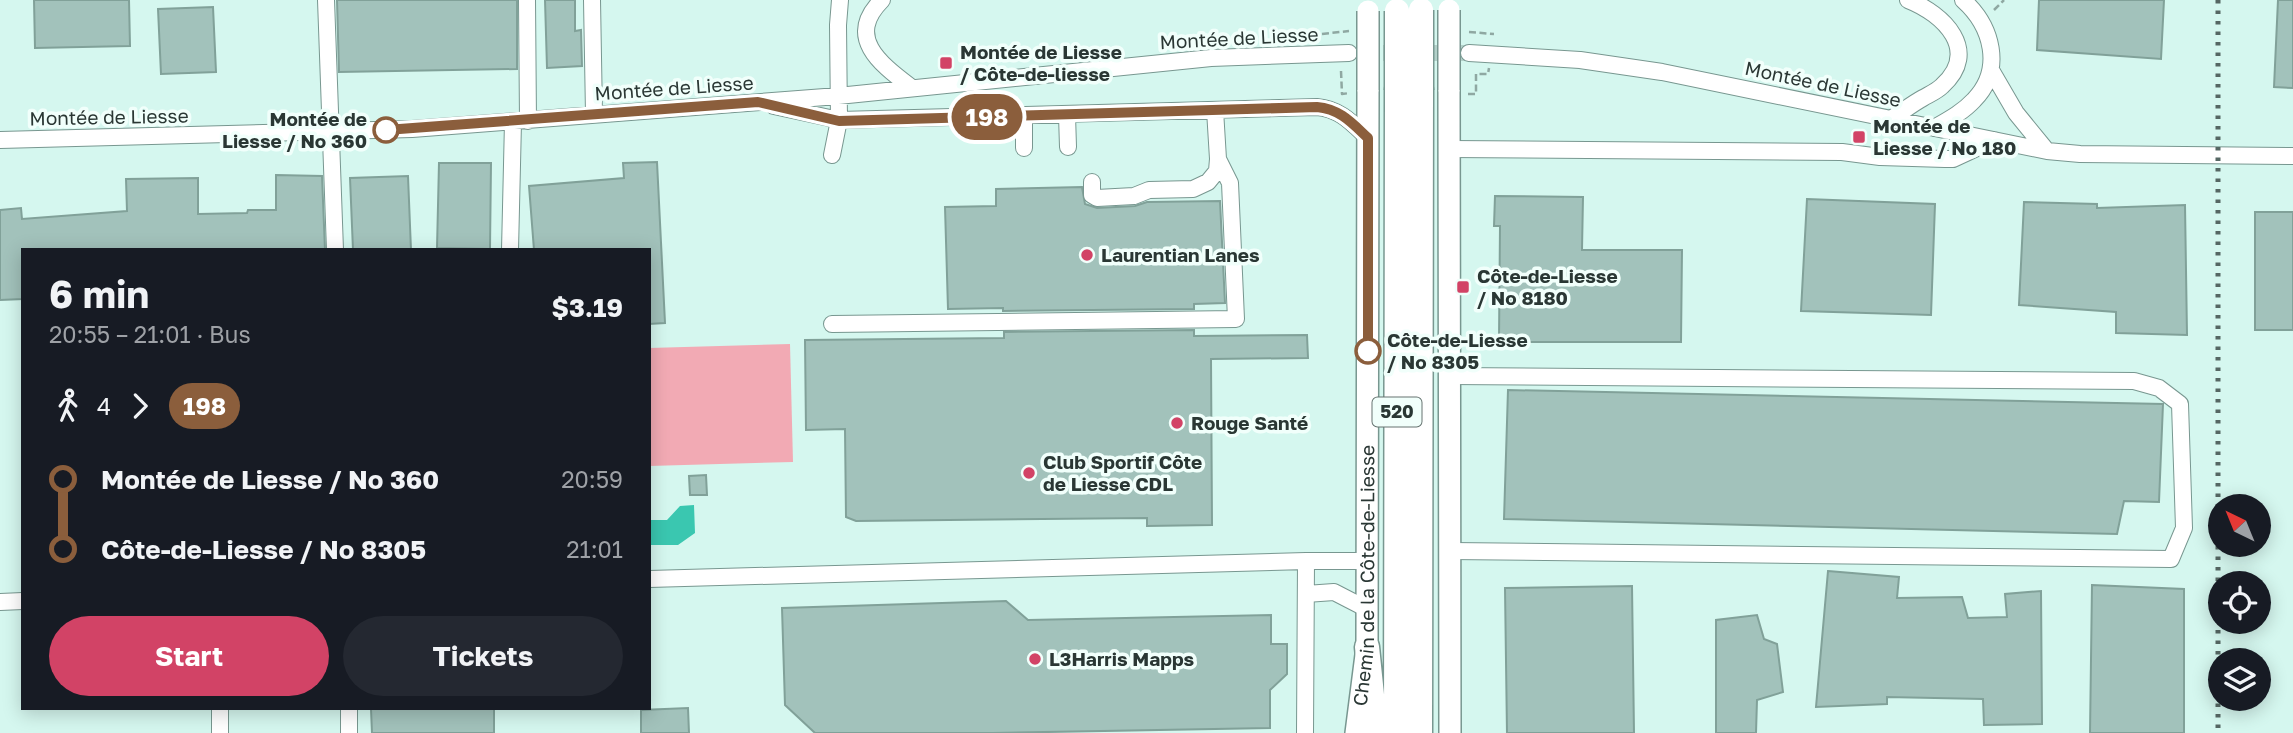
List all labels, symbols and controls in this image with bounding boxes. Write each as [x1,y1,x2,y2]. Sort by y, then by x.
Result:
street label: Montée de Liesse [1159,22,1319,53]
place label: Montée de Liesse / Côte-de-liesse [960,40,1122,85]
marker: Montée de Liesse / Côte-de-liesse [938,55,954,71]
street label: Montée de Liesse [1743,56,1903,111]
street label: Montée de Liesse [594,70,754,105]
line badge: 198 [947,94,1027,140]
text: 198 [966,102,1008,131]
street label: Montée de Liesse [29,104,189,129]
place label: Montée de Liesse / No 360 [222,107,367,152]
place label: Montée de Liesse / No 180 [1873,114,2016,159]
marker: Montée de Liesse / No 360 [373,117,399,143]
marker: Montée de Liesse / No 180 [1851,129,1867,145]
place label: Laurentian Lanes [1101,243,1260,266]
marker: Laurentian Lanes [1079,247,1095,263]
place label: Côte-de-Liesse / No 8180 [1477,264,1618,309]
text: 6 min [49,271,149,316]
marker: Côte-de-Liesse / No 8180 [1455,279,1471,295]
text: $3.19 [551,292,623,323]
text: 20:55 – 21:01 · Bus [49,320,251,348]
place label: Côte-de-Liesse / No 8305 [1387,328,1528,373]
marker: Côte-de-Liesse / No 8305 [1355,338,1381,364]
icon: walk [49,387,87,425]
icon: forward [121,387,159,425]
text: 198 [183,391,226,420]
text: 4 [97,392,111,420]
road number: 520 [1372,398,1422,426]
place label: Rouge Santé [1191,411,1308,434]
marker: Rouge Santé [1169,415,1185,431]
street label: Chemin de la Côte-de-Liesse [1348,445,1378,707]
place label: Club Sportif Côte de Liesse CDL [1043,450,1202,495]
text: Montée de Liesse / No 360 [101,464,439,495]
text: 20:59 [561,465,623,493]
marker: Club Sportif Côte de Liesse CDL [1021,465,1037,481]
north arrow [2208,494,2272,556]
map controls [2208,494,2271,711]
text: Côte-de-Liesse / No 8305 [101,534,426,565]
text: 21:01 [566,535,623,563]
button: locate [2208,571,2271,634]
button: Start [49,616,329,696]
button: Tickets [343,616,623,696]
place label: L3Harris Mapps [1049,647,1195,670]
button: layers [2208,648,2271,711]
marker: L3Harris Mapps [1027,651,1043,667]

